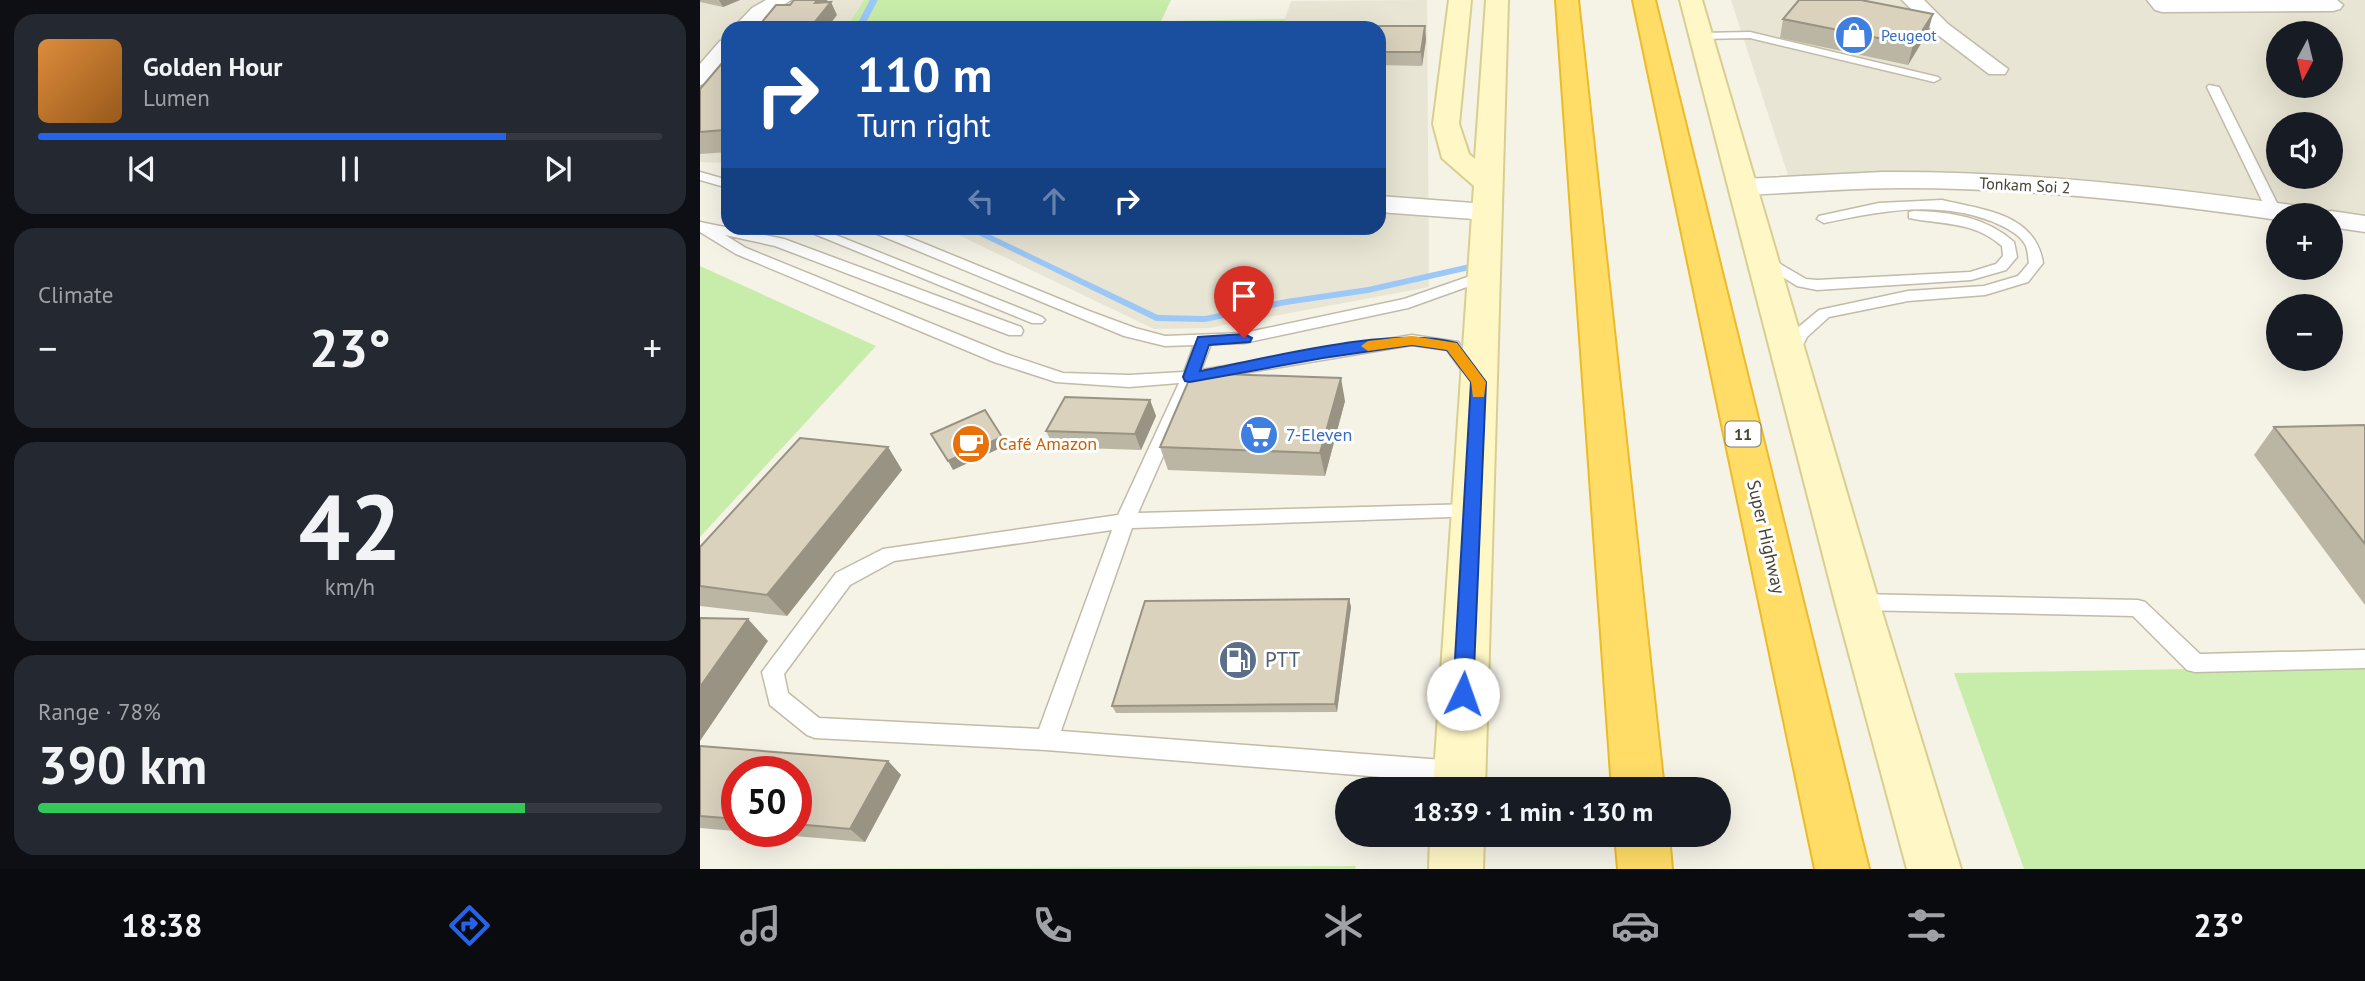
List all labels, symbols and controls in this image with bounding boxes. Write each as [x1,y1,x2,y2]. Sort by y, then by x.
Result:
shop icon: Peugeot [1833,14,1875,56]
north arrow [2266,21,2343,98]
map controls [2266,21,2343,371]
place label: Peugeot [1881,25,1937,45]
text: 110 m [857,42,992,106]
icon: right [742,49,833,140]
text: Golden Hour [143,50,282,83]
text: Lumen [143,83,210,112]
text: Turn right [857,104,991,146]
button: sound [2266,112,2343,189]
icon: previous [123,150,161,188]
icon: pause [331,150,369,188]
icon: next [539,150,577,188]
street label: Tonkam Soi 2 [1979,173,2071,197]
icon: left [962,182,1000,220]
icon: ahead [1035,182,1073,220]
icon: right [1108,182,1146,220]
button: + [2266,203,2343,280]
pin [1214,266,1274,338]
icon: arrive [1225,277,1263,315]
text: Climate [38,280,113,309]
button: − [2266,294,2343,371]
text: 23° [309,314,391,381]
text: − [38,323,57,372]
text: + [643,323,662,372]
supermarket icon: 7-Eleven [1238,414,1280,456]
road number: 11 [1726,422,1760,446]
cafe icon: Café Amazon [950,423,992,465]
place label: 7-Eleven [1286,423,1352,446]
place label: Café Amazon [998,432,1097,455]
text: 42 [298,467,402,585]
street label: Super Highway [1742,478,1791,597]
text: km/h [325,572,375,601]
fuel station icon: PTT [1217,639,1259,681]
place label: PTT [1265,646,1300,673]
position arrow [1426,657,1500,731]
text: Range · 78% [38,697,161,726]
text: 390 km [38,731,207,798]
speed limit sign: 50 [721,756,812,847]
text: 18:39 · 1 min · 130 m [1413,795,1653,828]
icon: directions [445,901,494,950]
icon: music [736,901,785,950]
icon: phone [1028,901,1077,950]
icon: climate [1319,901,1368,950]
icon: car [1611,901,1660,950]
icon: filters [1902,901,1951,950]
text: 18:38 [121,904,202,946]
text: 23° [2193,904,2244,946]

